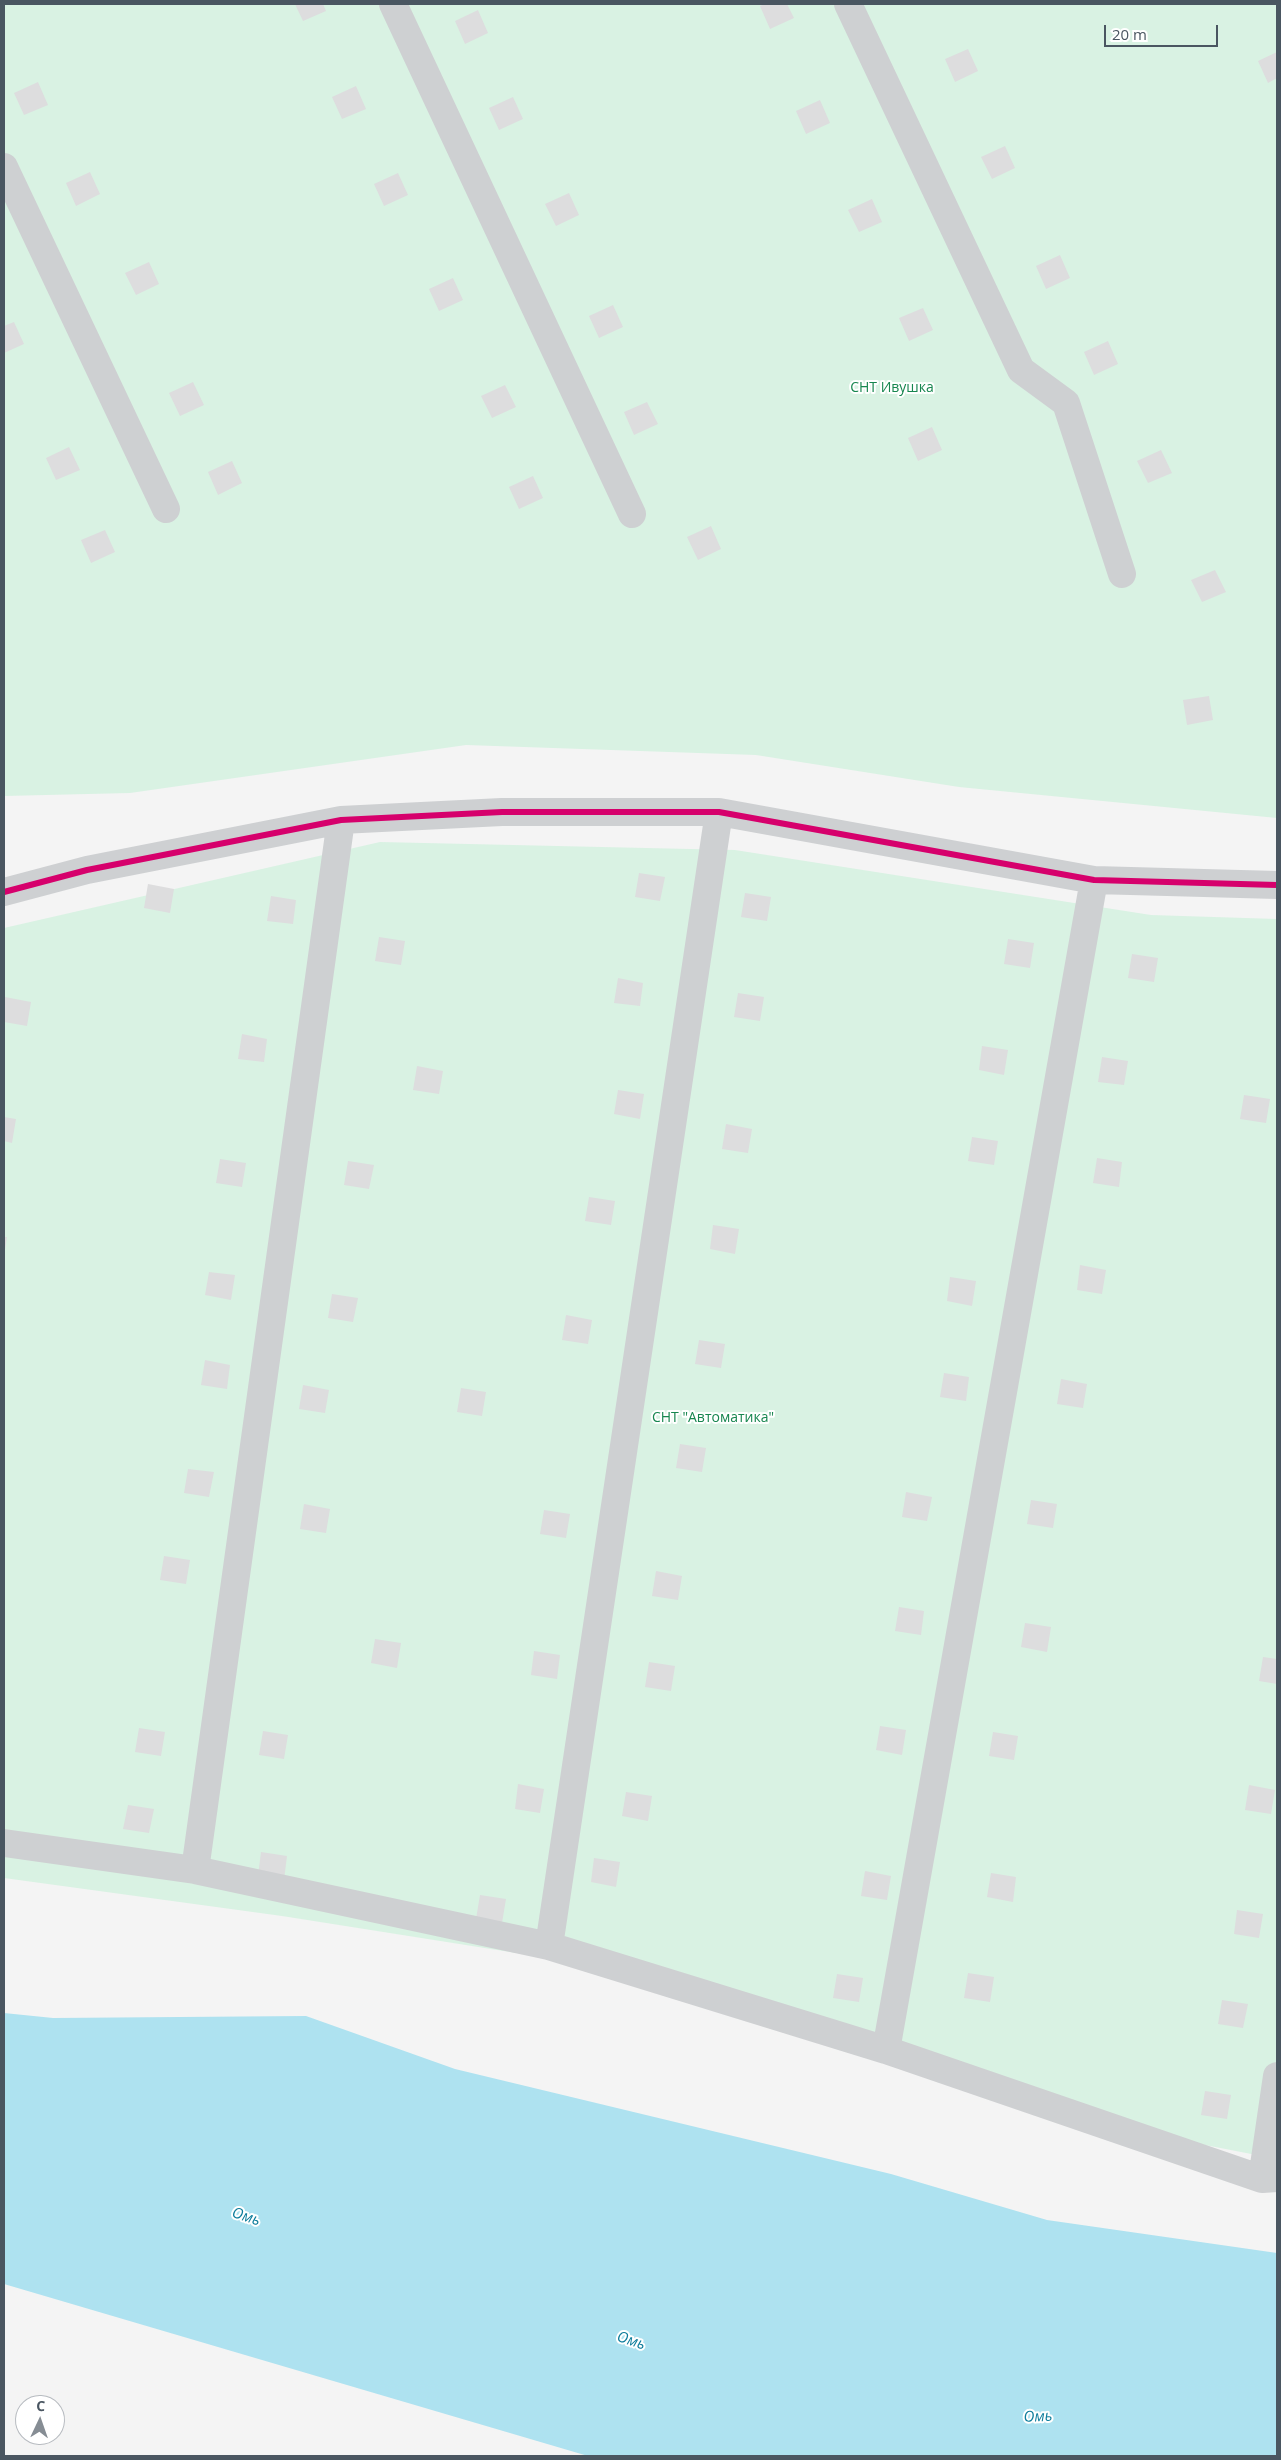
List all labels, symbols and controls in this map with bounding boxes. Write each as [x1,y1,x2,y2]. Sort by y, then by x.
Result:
scale bar [1106,15,1220,47]
text: 20 m [1112,24,1147,44]
park label: СНТ Ивушка [850,380,934,396]
park label: СНТ "Автоматика" [652,1410,774,1426]
water label: Омь [229,2204,263,2230]
water label: Омь [614,2328,648,2354]
north arrow [15,2395,65,2445]
text: С [36,2396,46,2415]
water label: Омь [1023,2407,1053,2427]

